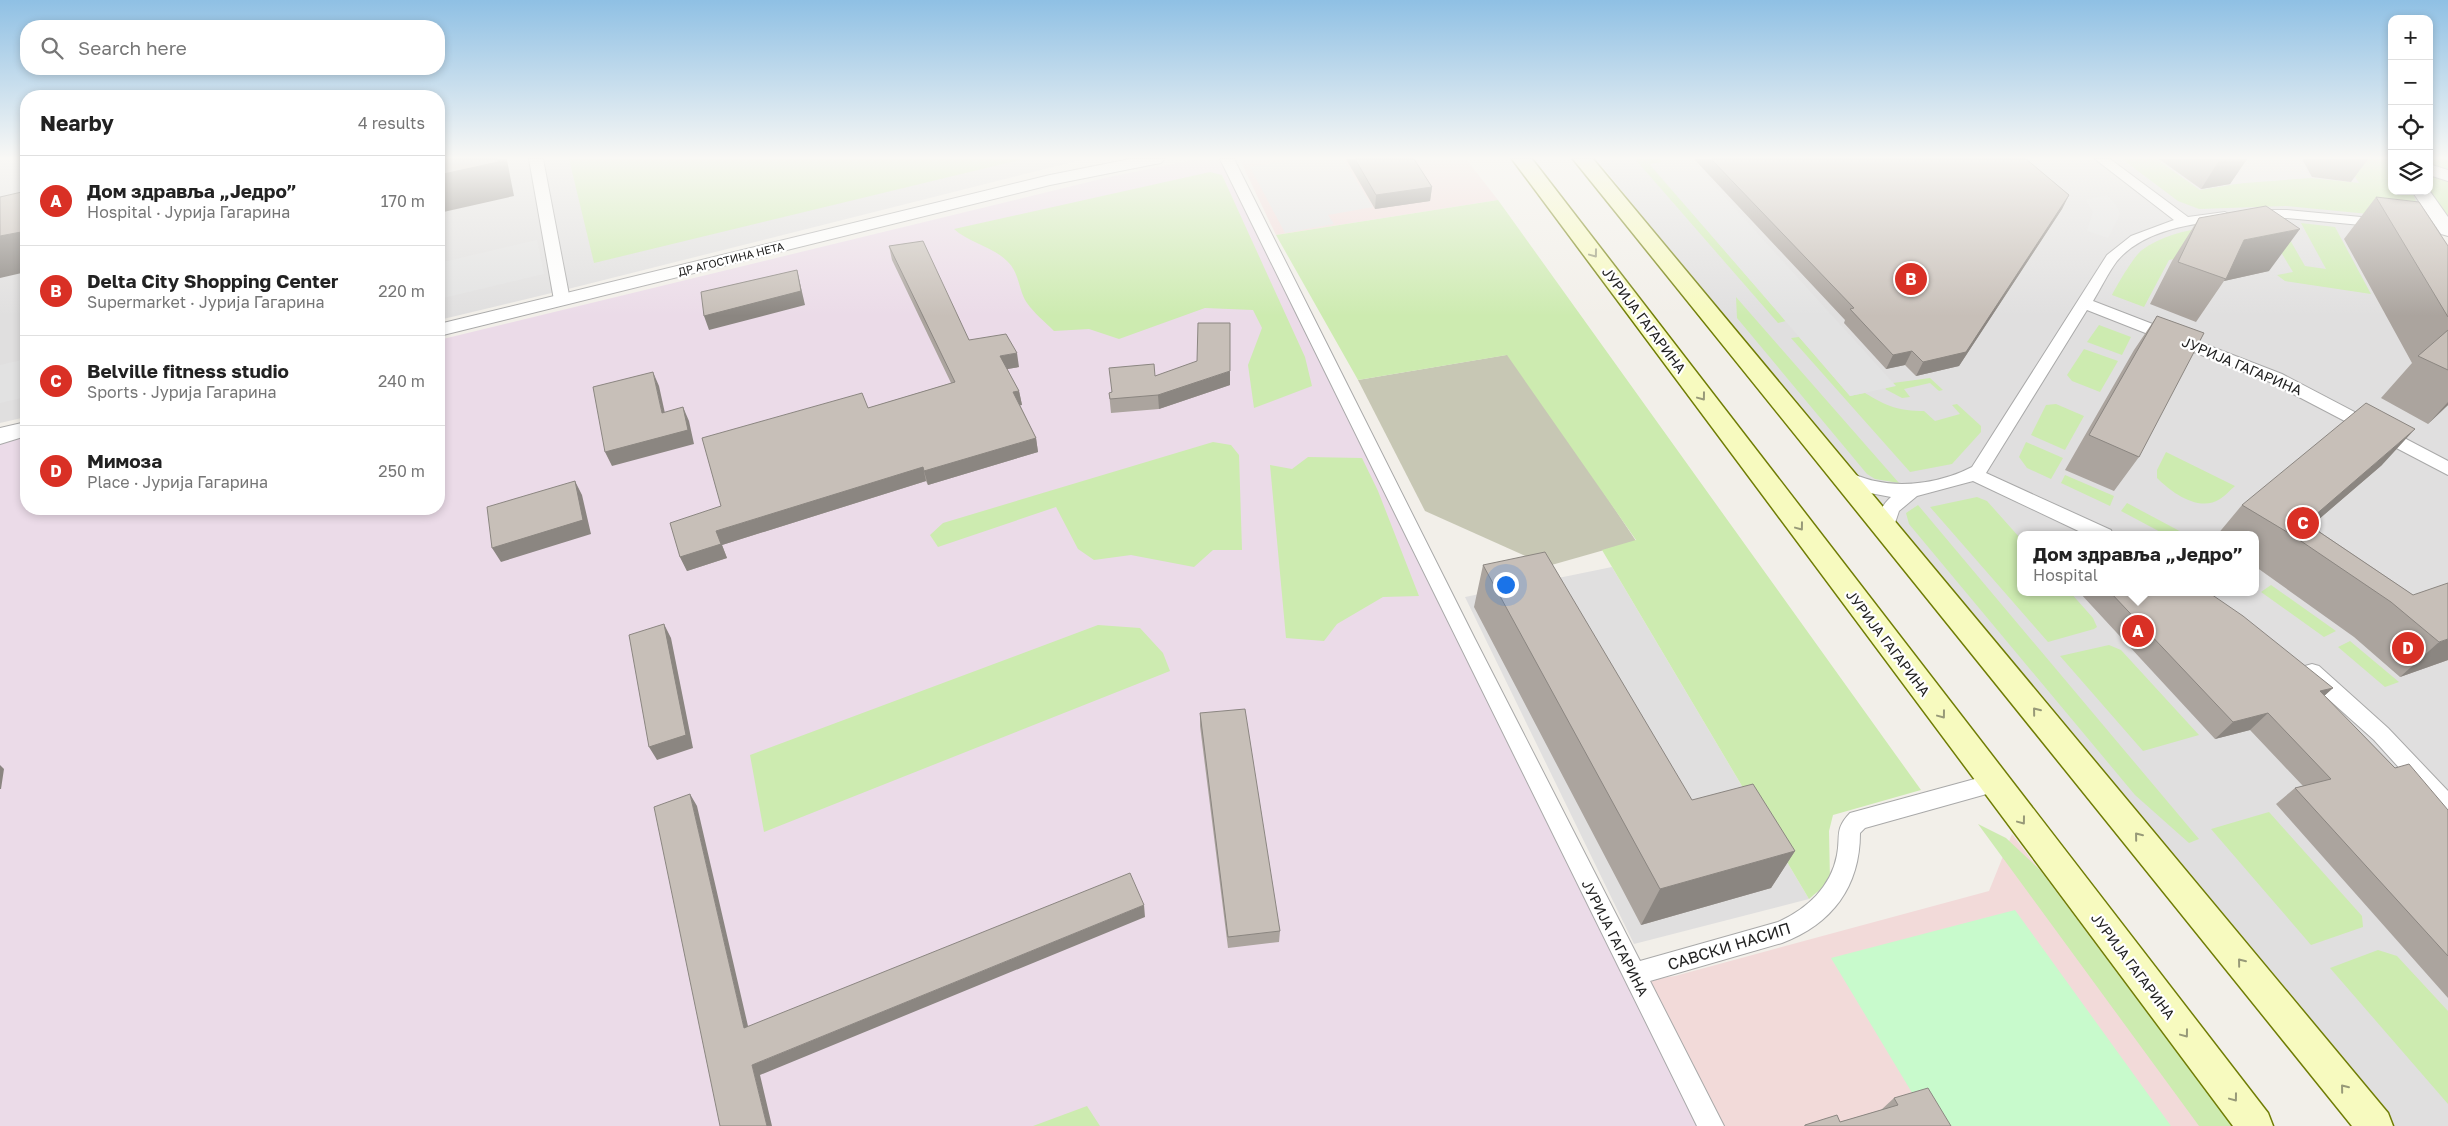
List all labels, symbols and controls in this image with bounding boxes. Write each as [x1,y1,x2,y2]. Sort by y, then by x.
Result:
map controls [2388,15,2433,195]
button: + [2388,15,2433,60]
search box [20,20,445,75]
icon: search [38,34,66,62]
text: Search here [78,36,187,59]
button: − [2388,60,2433,105]
button: locate [2388,105,2433,150]
text: Nearby [40,110,114,136]
text: 4 results [358,113,425,133]
button: layers [2388,150,2433,195]
text: Дом здравља „Једро” [87,179,297,202]
text: A [50,191,62,211]
text: 170 m [381,191,425,211]
text: Hospital · Јурија Гагарина [87,202,290,222]
street label: ДР АГОСТИНА НЕТА [676,239,786,278]
one-way arrow [1588,248,1596,257]
pin: B [1895,260,1927,298]
street label: ЈУРИЈА ГАГАРИНА [1599,263,1690,377]
text: Delta City Shopping Center [87,269,338,292]
text: B [50,281,62,301]
text: 220 m [378,281,425,301]
text: Supermarket · Јурија Гагарина [87,292,325,312]
street label: ЈУРИЈА ГАГАРИНА [2180,333,2305,399]
text: Belville fitness studio [87,359,289,382]
text: C [50,371,62,391]
text: 240 m [378,371,425,391]
text: Sports · Јурија Гагарина [87,382,277,402]
one-way arrow [1696,391,1705,401]
text: Мимоза [87,449,162,472]
text: D [50,461,62,481]
text: 250 m [378,461,425,481]
text: Place · Јурија Гагарина [87,472,268,492]
pin: C [2287,504,2319,542]
one-way arrow [1794,521,1803,531]
popup [2017,531,2259,596]
text: Дом здравља „Једро” [2033,542,2243,565]
text: Hospital [2033,565,2098,585]
your location [1493,572,1519,598]
street label: ЈУРИЈА ГАГАРИНА [1843,586,1934,700]
pin: A [2122,612,2154,650]
pin: D [2392,629,2424,667]
one-way arrow [2032,707,2041,716]
one-way arrow [1936,709,1945,719]
one-way arrow [2017,815,2025,824]
one-way arrow [2135,833,2144,842]
street label: ЈУРИЈА ГАГАРИНА [1579,877,1653,999]
street label: ЈУРИЈА ГАГАРИНА [2088,909,2179,1023]
street label: САВСКИ НАСИП [1665,918,1793,974]
one-way arrow [2238,959,2247,968]
one-way arrow [2179,1028,2187,1037]
one-way arrow [2341,1085,2349,1094]
one-way arrow [2228,1092,2237,1102]

